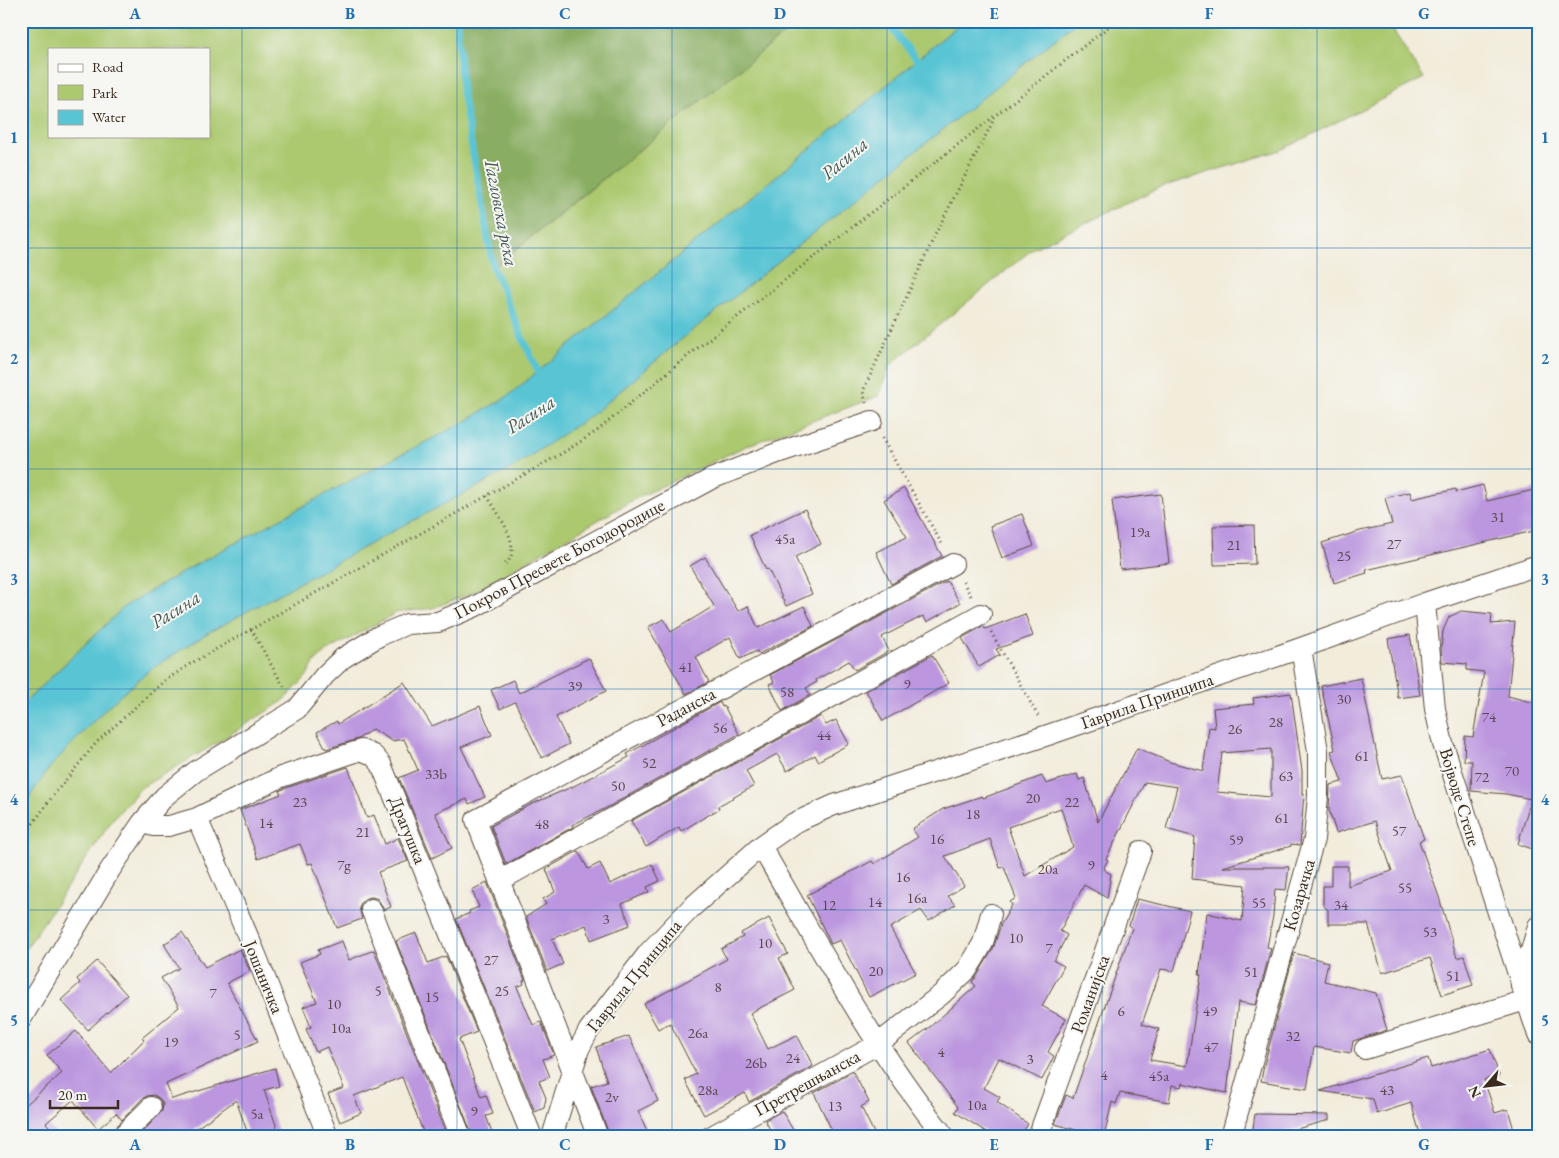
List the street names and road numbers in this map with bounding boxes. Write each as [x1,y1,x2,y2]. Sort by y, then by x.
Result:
street label: Покров Пресвете Богодородице [449,493,668,624]
street label: Гаврила Принципа [1078,667,1217,734]
street label: Раданска [652,681,720,732]
street label: Војводе Степе [1435,745,1486,849]
street label: Драгушка [384,793,433,868]
street label: Козарачка [1277,856,1320,933]
street label: Гаврила Принципа [581,914,687,1037]
street label: Јошаничка [239,935,290,1018]
street label: Романијска [1065,951,1115,1036]
street label: Претрешњанска [750,1044,865,1121]

